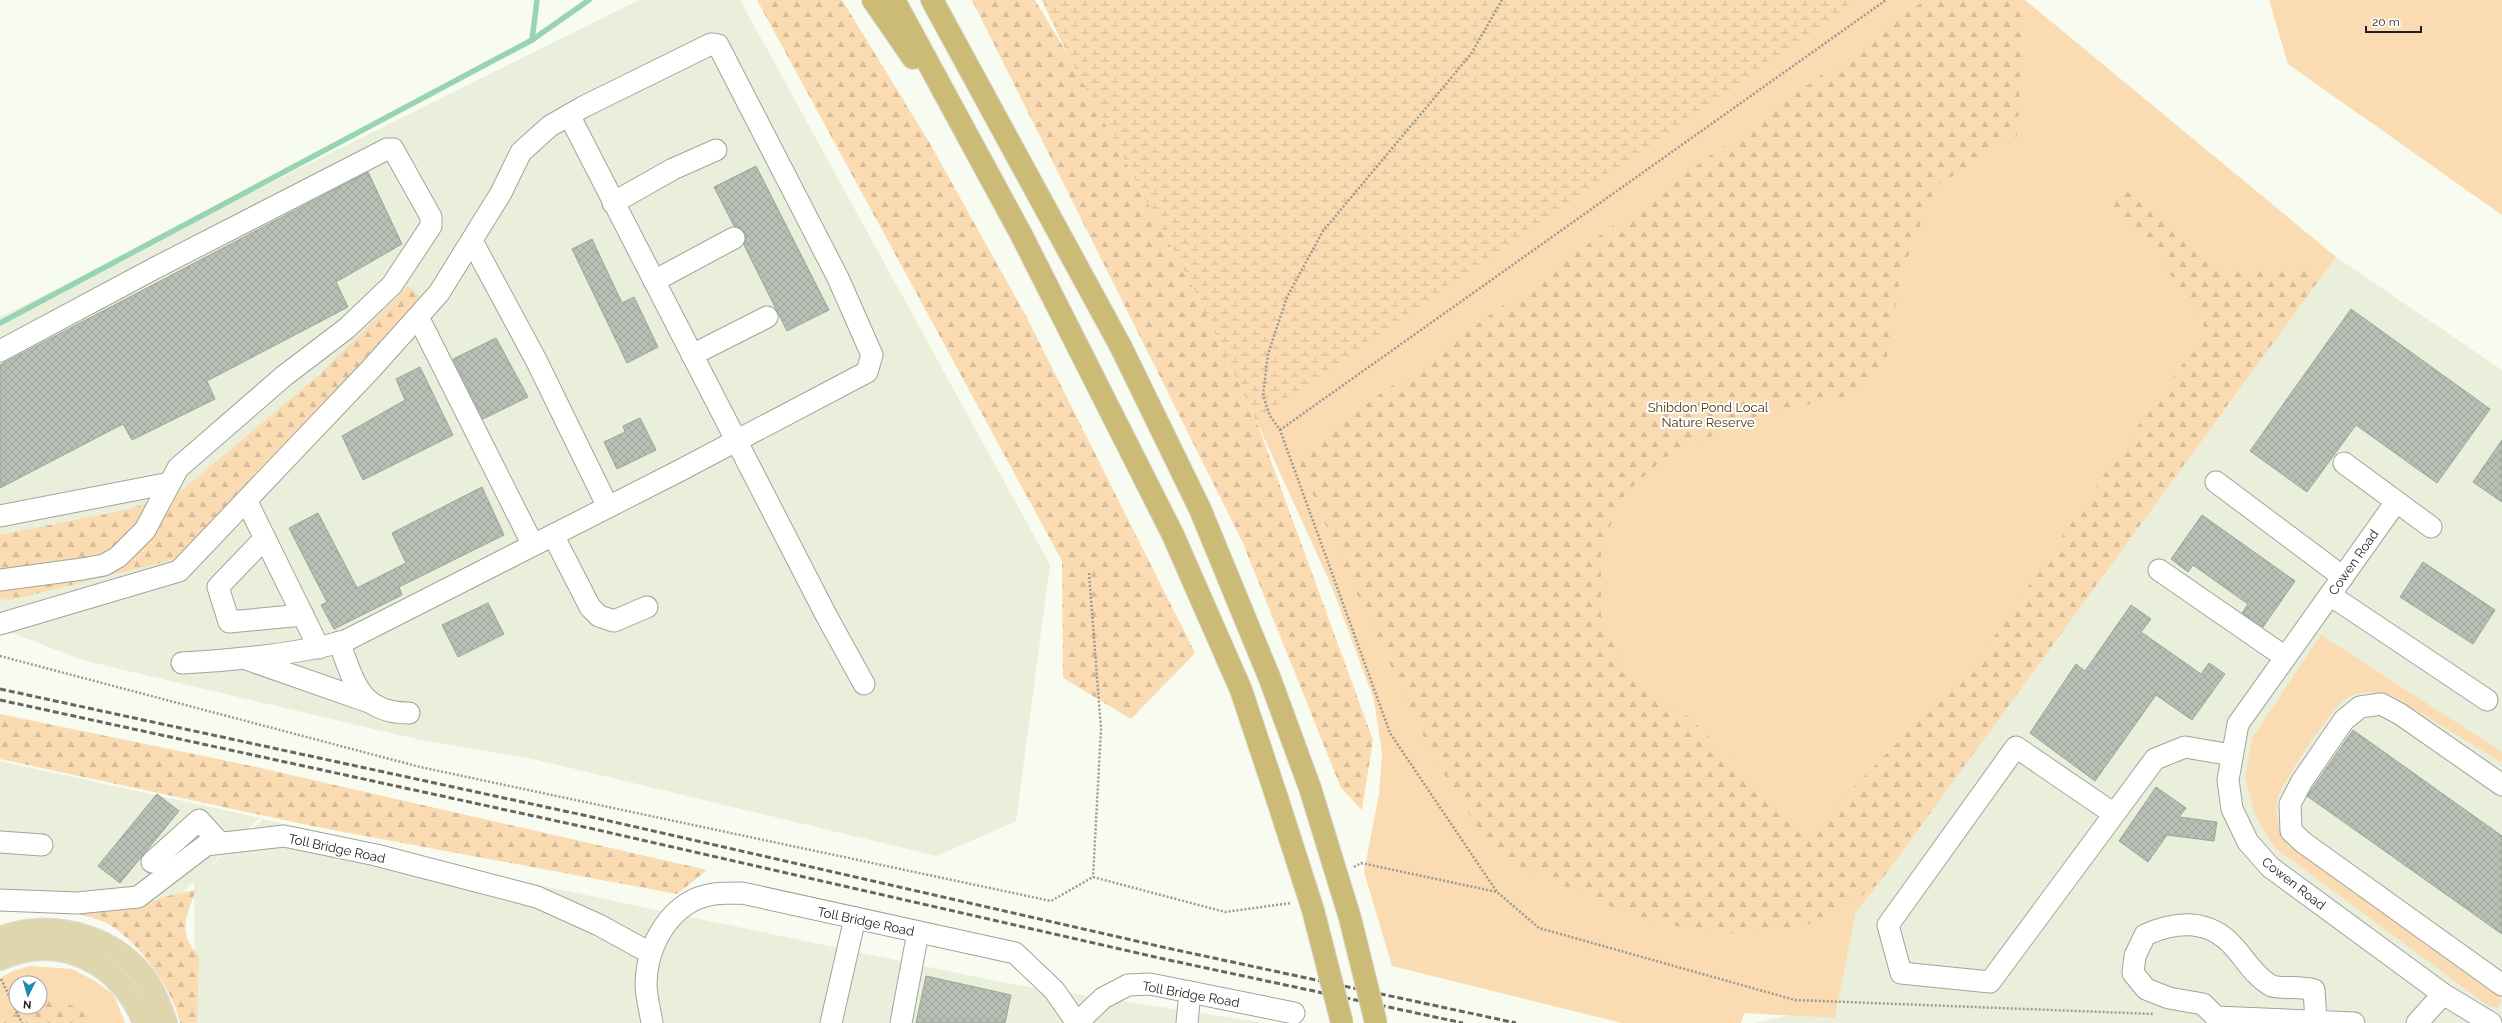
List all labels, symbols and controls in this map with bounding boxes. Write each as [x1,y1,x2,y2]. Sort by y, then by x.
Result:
scale bar [2366,8,2421,34]
text: 20 m [2372,15,2400,29]
park label: Shibdon Pond Local Nature Reserve [1648,400,1769,430]
street label: Cowen Road [2325,527,2381,598]
street label: Toll Bridge Road [287,831,387,866]
street label: Cowen Road [2259,854,2328,913]
street label: Toll Bridge Road [816,904,916,939]
north arrow [8,975,48,1015]
street label: Toll Bridge Road [1141,979,1241,1010]
text: N [22,998,32,1011]

